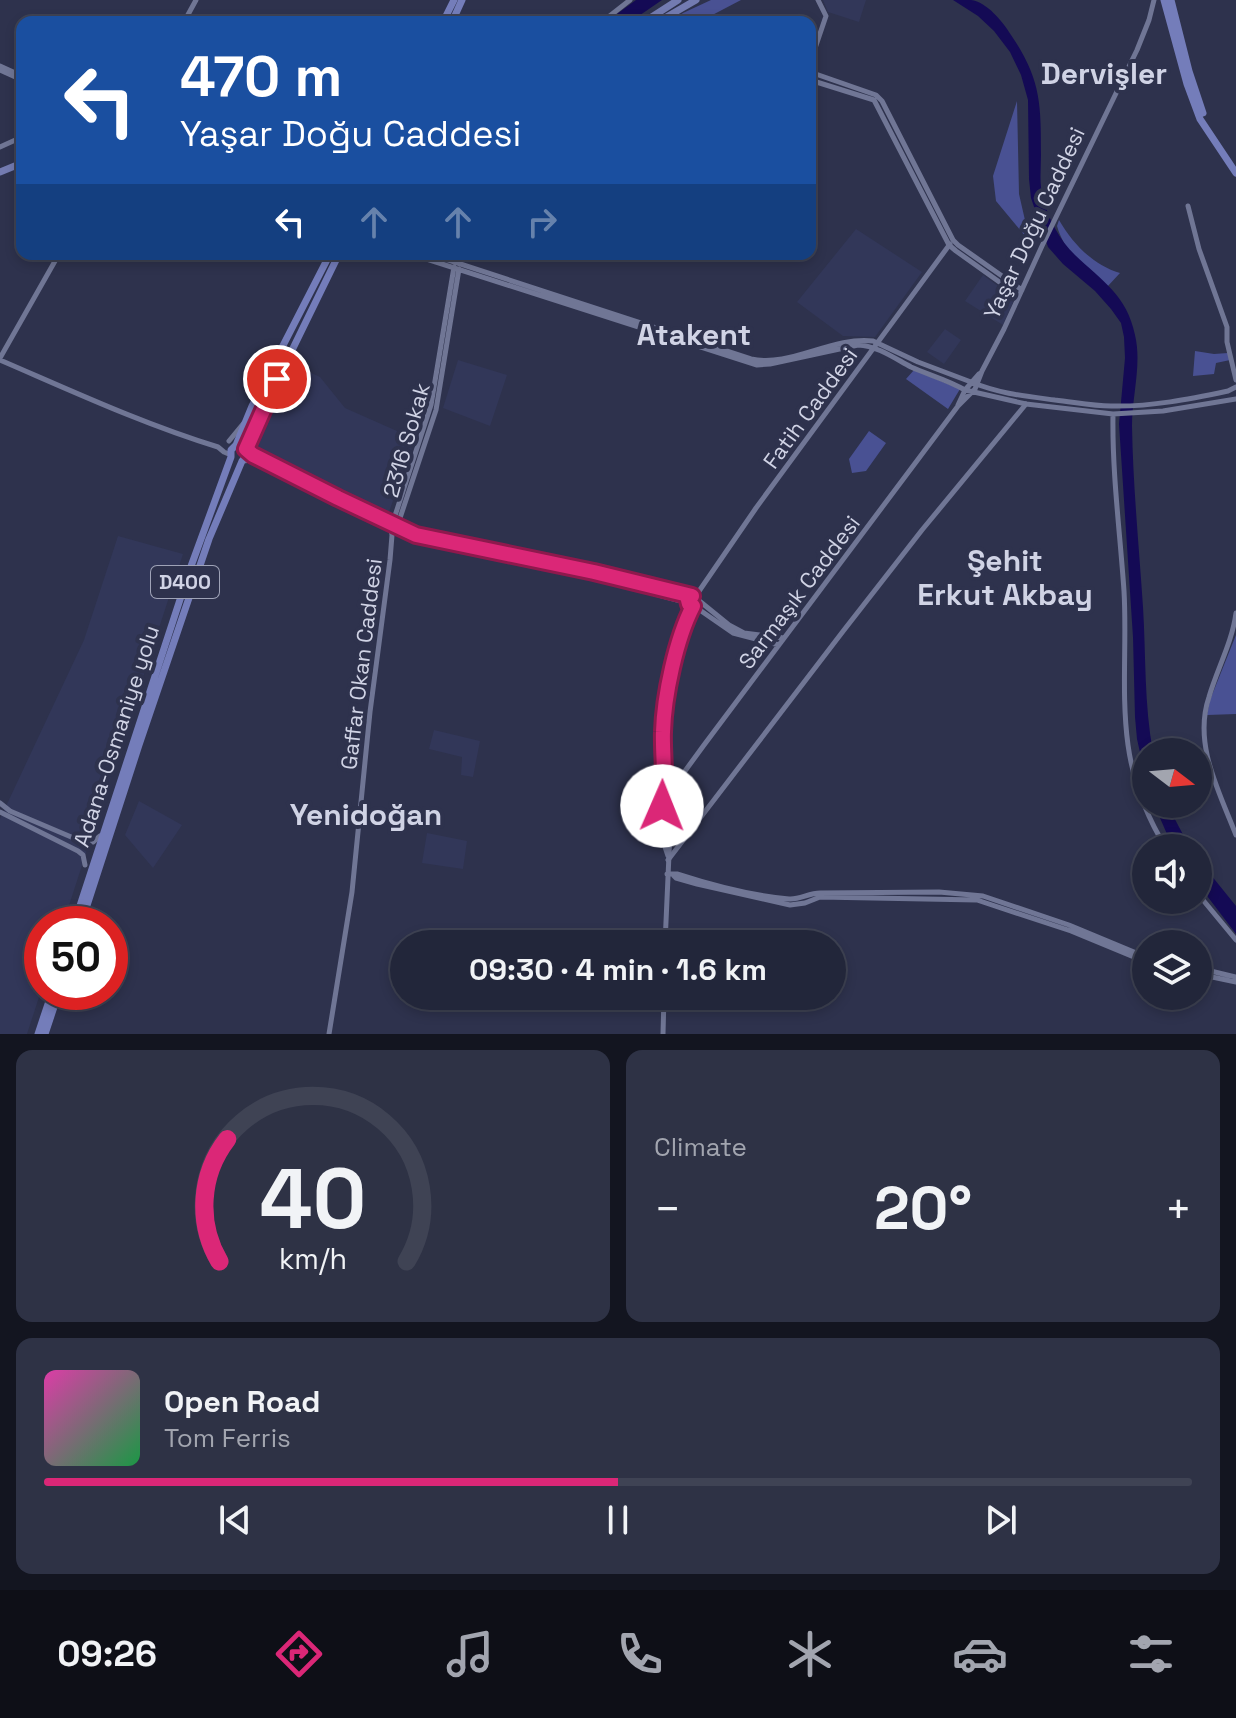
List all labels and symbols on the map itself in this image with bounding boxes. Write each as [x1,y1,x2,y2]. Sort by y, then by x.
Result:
district label: Dervişler [1041,54,1167,93]
street label: Yaşar Doğu Caddesi [977,123,1091,323]
district label: Atakent [637,315,751,354]
street label: Fatih Caddesi [757,342,863,474]
pin [243,345,311,413]
street label: 2316 Sokak [376,379,436,500]
street label: Sarmaşık Caddesi [732,510,866,674]
district label: Şehit Erkut Akbay [917,541,1093,614]
street label: Gaffar Okan Caddesi [334,557,388,771]
road number: D400 [151,566,219,598]
street label: Adana-Osmaniye yolu [67,622,165,850]
north arrow [1132,738,1212,818]
position arrow [620,764,704,848]
district label: Yenidoğan [290,795,442,834]
speed limit sign: 50 [24,906,128,1010]

